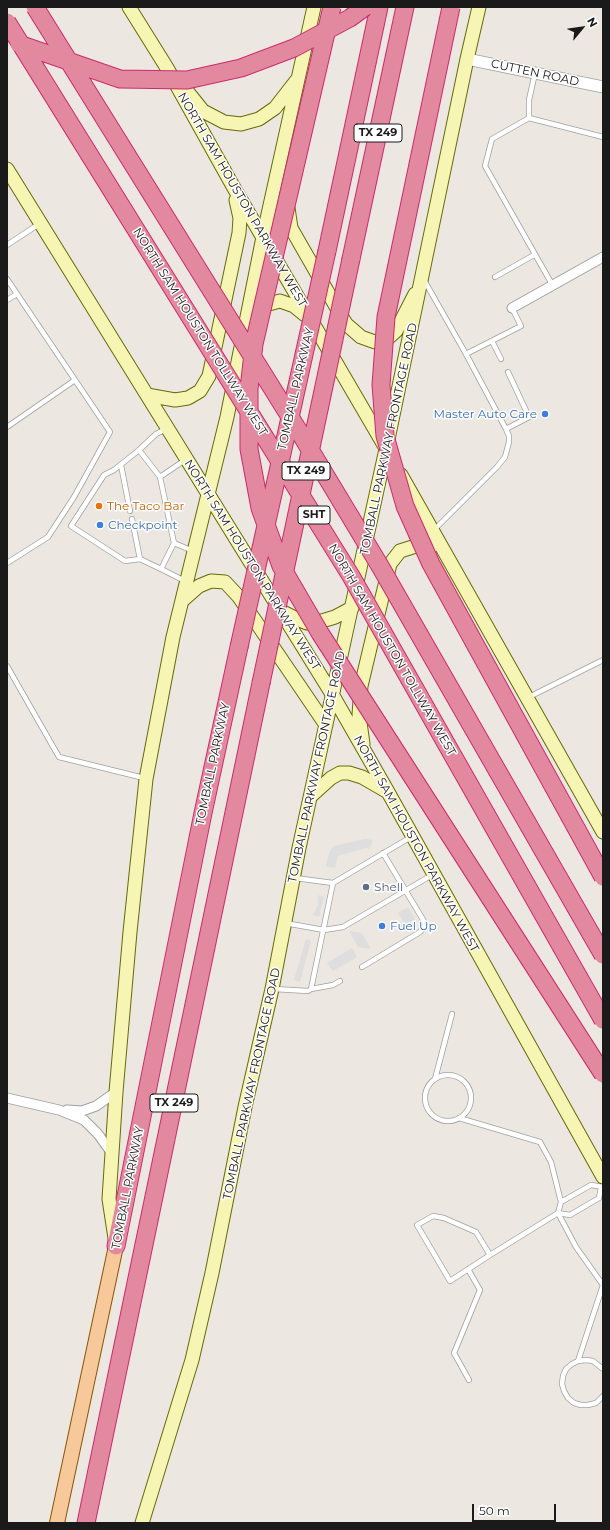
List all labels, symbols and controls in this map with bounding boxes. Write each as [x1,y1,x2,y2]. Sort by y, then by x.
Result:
north arrow [562,8,602,48]
text: N [584,15,601,29]
street label: CUTTEN ROAD [490,57,580,89]
street label: NORTH SAM HOUSTON PARKWAY WEST [174,90,310,310]
road number: TX 249 [354,124,402,142]
street label: NORTH SAM HOUSTON TOLLWAY WEST [130,225,270,439]
street label: TOMBALL PARKWAY FRONTAGE ROAD [357,322,421,556]
street label: TOMBALL PARKWAY [275,326,317,452]
place label: Master Auto Care [433,407,537,421]
marker: Master Auto Care [540,409,550,419]
street label: NORTH SAM HOUSTON PARKWAY WEST [181,457,323,673]
road number: TX 249 [282,462,330,480]
place label: The Taco Bar [107,499,184,513]
marker: The Taco Bar [94,501,104,511]
road number: SHT [298,506,330,524]
place label: Checkpoint [108,518,177,532]
marker: Checkpoint [95,520,105,530]
street label: NORTH SAM HOUSTON TOLLWAY WEST [325,541,459,759]
street label: TOMBALL PARKWAY FRONTAGE ROAD [285,650,349,884]
street label: TOMBALL PARKWAY [193,701,233,827]
street label: NORTH SAM HOUSTON PARKWAY WEST [350,733,482,955]
place label: Shell [374,880,403,894]
marker: Shell [361,882,371,892]
place label: Fuel Up [390,919,437,933]
marker: Fuel Up [377,921,387,931]
street label: TOMBALL PARKWAY FRONTAGE ROAD [220,967,284,1201]
road number: TX 249 [150,1094,198,1112]
street label: TOMBALL PARKWAY [109,1125,147,1251]
scale bar [474,1496,558,1522]
text: 50 m [479,1503,510,1518]

